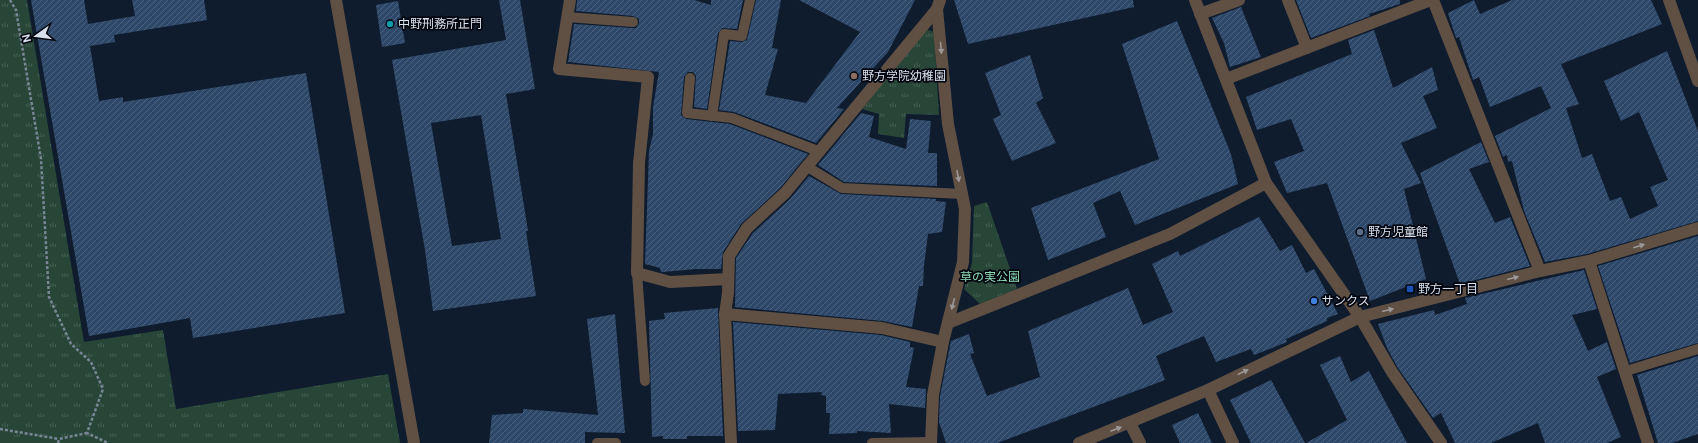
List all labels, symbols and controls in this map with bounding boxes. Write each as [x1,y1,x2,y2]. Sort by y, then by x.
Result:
north arrow [16,16,56,56]
place label: 中野刑務所正門 [398,16,482,32]
marker: 中野刑務所正門 [385,19,395,29]
text: N [19,33,34,44]
one-way arrow [938,42,944,54]
place label: 野方学院幼稚園 [862,68,946,84]
marker: 野方学院幼稚園 [849,71,859,81]
one-way arrow [956,170,962,182]
place label: 野方児童館 [1368,224,1428,240]
marker: 野方児童館 [1355,227,1365,237]
one-way arrow [1634,243,1646,249]
park label: 草の実公園 [960,269,1020,285]
one-way arrow [1507,274,1520,280]
place label: 野方一丁目 [1418,281,1478,297]
marker: 野方一丁目 [1405,284,1415,294]
place label: サンクス [1322,293,1370,309]
marker: サンクス [1309,296,1319,306]
one-way arrow [949,298,955,311]
one-way arrow [1382,307,1394,313]
one-way arrow [1237,369,1249,375]
one-way arrow [1110,425,1122,431]

